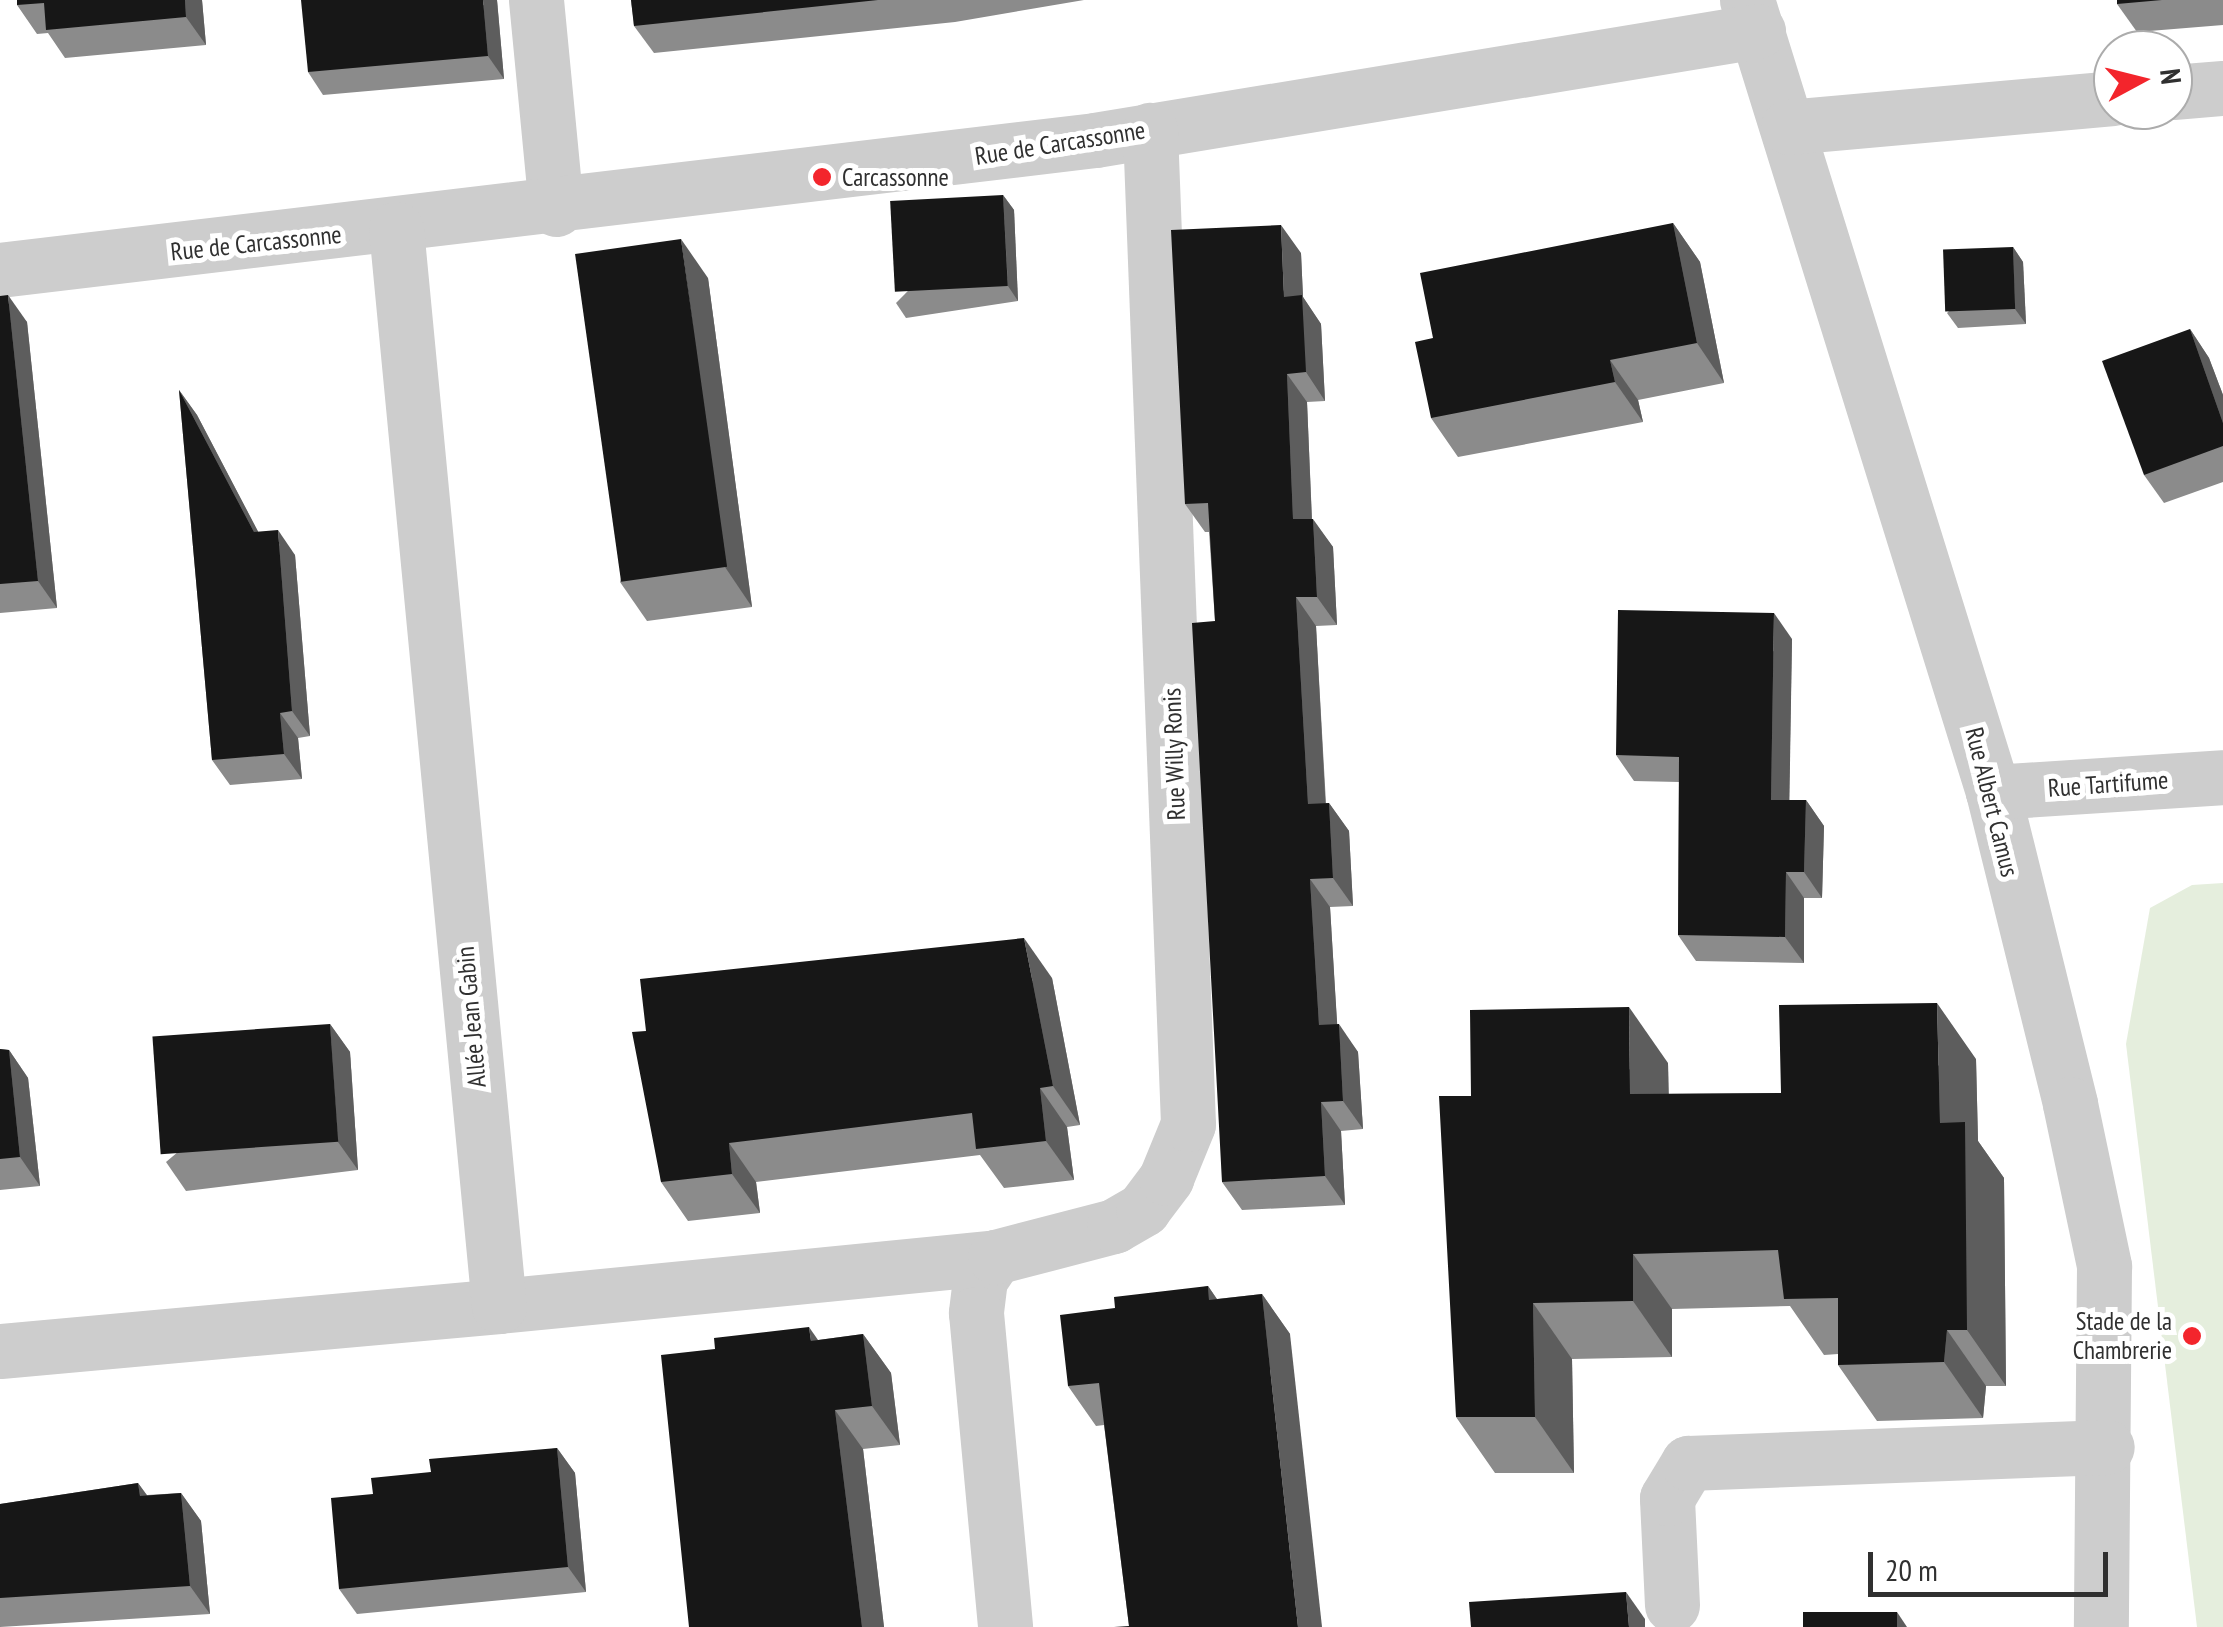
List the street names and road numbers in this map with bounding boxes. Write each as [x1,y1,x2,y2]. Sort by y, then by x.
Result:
street label: Rue de Carcassonne [973,115,1147,171]
street label: Rue de Carcassonne [169,219,343,267]
street label: Rue Willy Ronis [1157,687,1191,821]
street label: Rue Albert Camus [1959,724,2025,880]
street label: Rue Tartifume [2047,765,2169,803]
street label: Allée Jean Gabin [450,945,492,1089]

